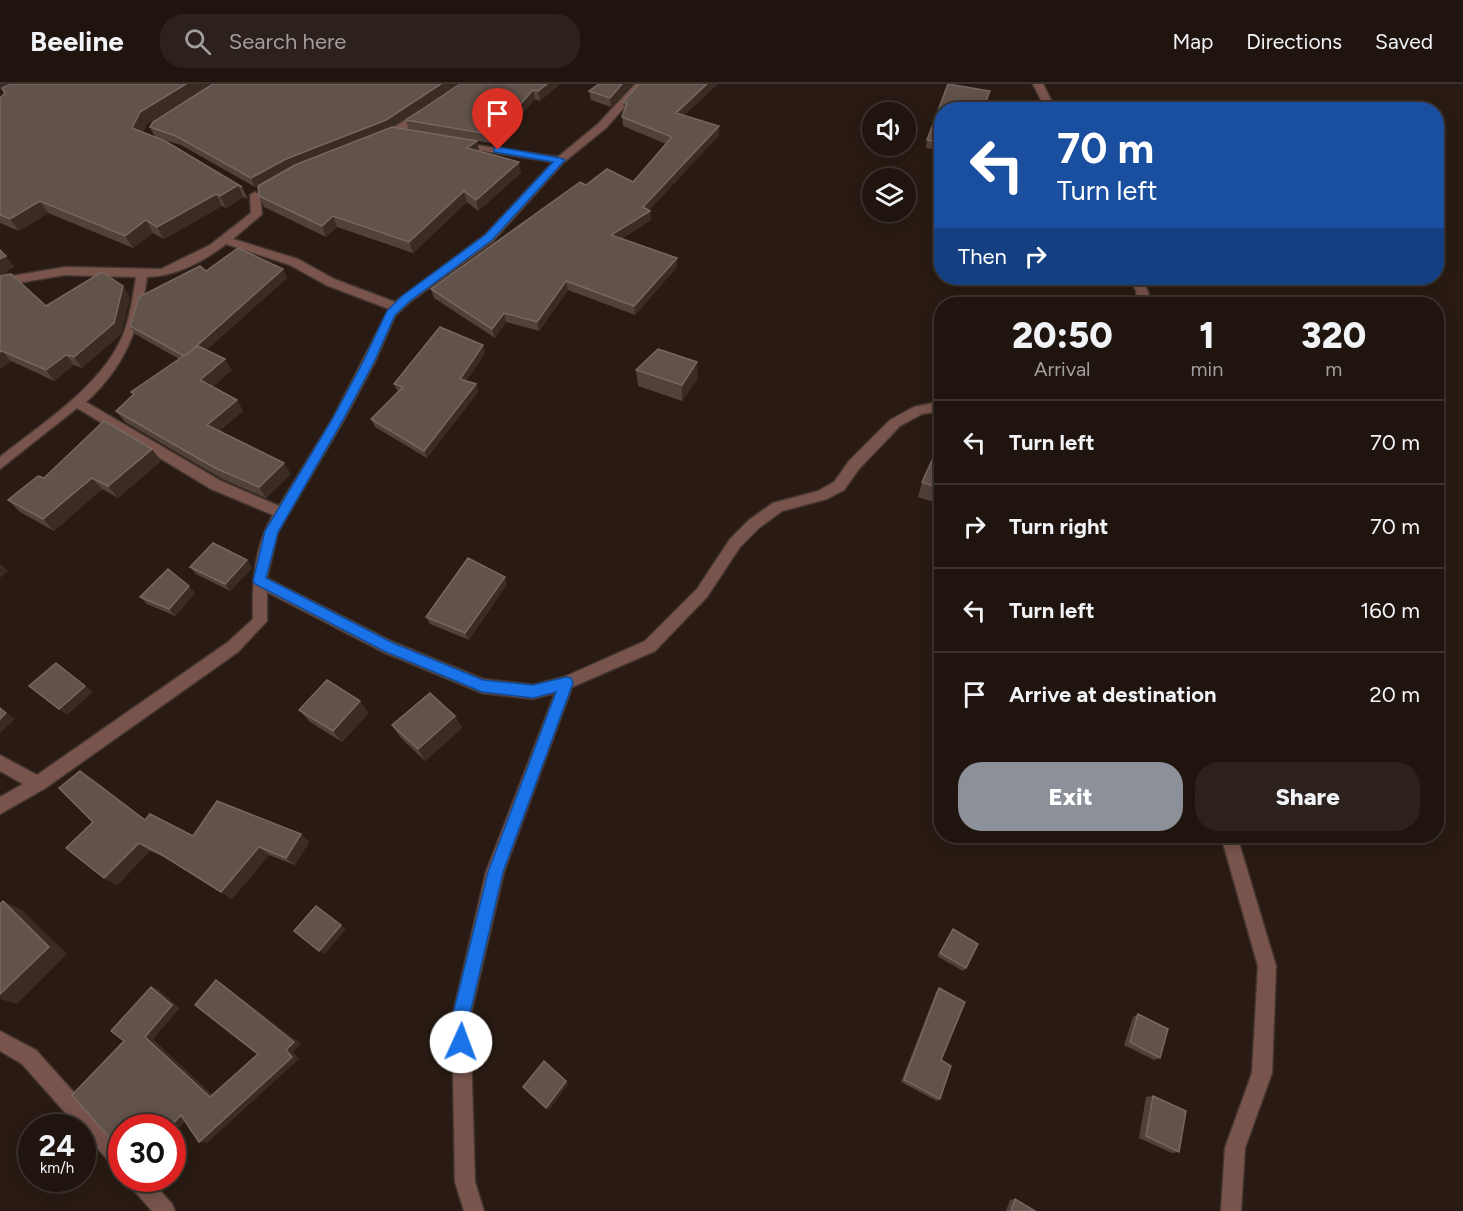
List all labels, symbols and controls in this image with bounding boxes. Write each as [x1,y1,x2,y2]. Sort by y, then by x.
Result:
search box [160,14,580,68]
text: Beeline [30,24,124,58]
icon: search [181,25,214,58]
text: Search here [229,28,346,55]
text: Map [1172,29,1213,54]
text: Directions [1246,29,1342,54]
text: Saved [1375,29,1433,54]
pin [472,88,523,150]
icon: arrive [481,97,514,130]
map controls [862,102,916,222]
button: sound [862,102,916,156]
text: 70 m [1057,123,1154,174]
icon: left [958,126,1036,204]
button: layers [862,168,916,222]
text: Turn left [1057,174,1157,207]
icon: right [1019,240,1052,273]
text: Then [958,243,1007,270]
text: 20:50 [1012,314,1113,357]
text: 1 [1199,314,1215,357]
text: 320 [1301,314,1366,357]
text: Arrival [1034,357,1091,381]
text: min [1191,357,1223,381]
text: m [1325,357,1342,381]
icon: left [958,426,991,459]
text: Turn left [1009,429,1095,456]
text: 70 m [1370,429,1420,456]
icon: right [958,510,991,543]
text: Turn right [1009,513,1108,540]
text: 70 m [1370,513,1420,540]
icon: left [958,594,991,627]
text: Turn left [1009,597,1095,624]
text: 160 m [1360,597,1420,624]
icon: arrive [958,678,991,711]
text: Arrive at destination [1009,681,1217,708]
text: 20 m [1369,681,1420,708]
button: Exit [958,762,1183,831]
button: Share [1195,762,1420,831]
position arrow [429,1010,493,1074]
speed limit sign: 30 [108,1114,186,1192]
text: 24 [39,1127,75,1164]
text: km/h [40,1159,74,1177]

